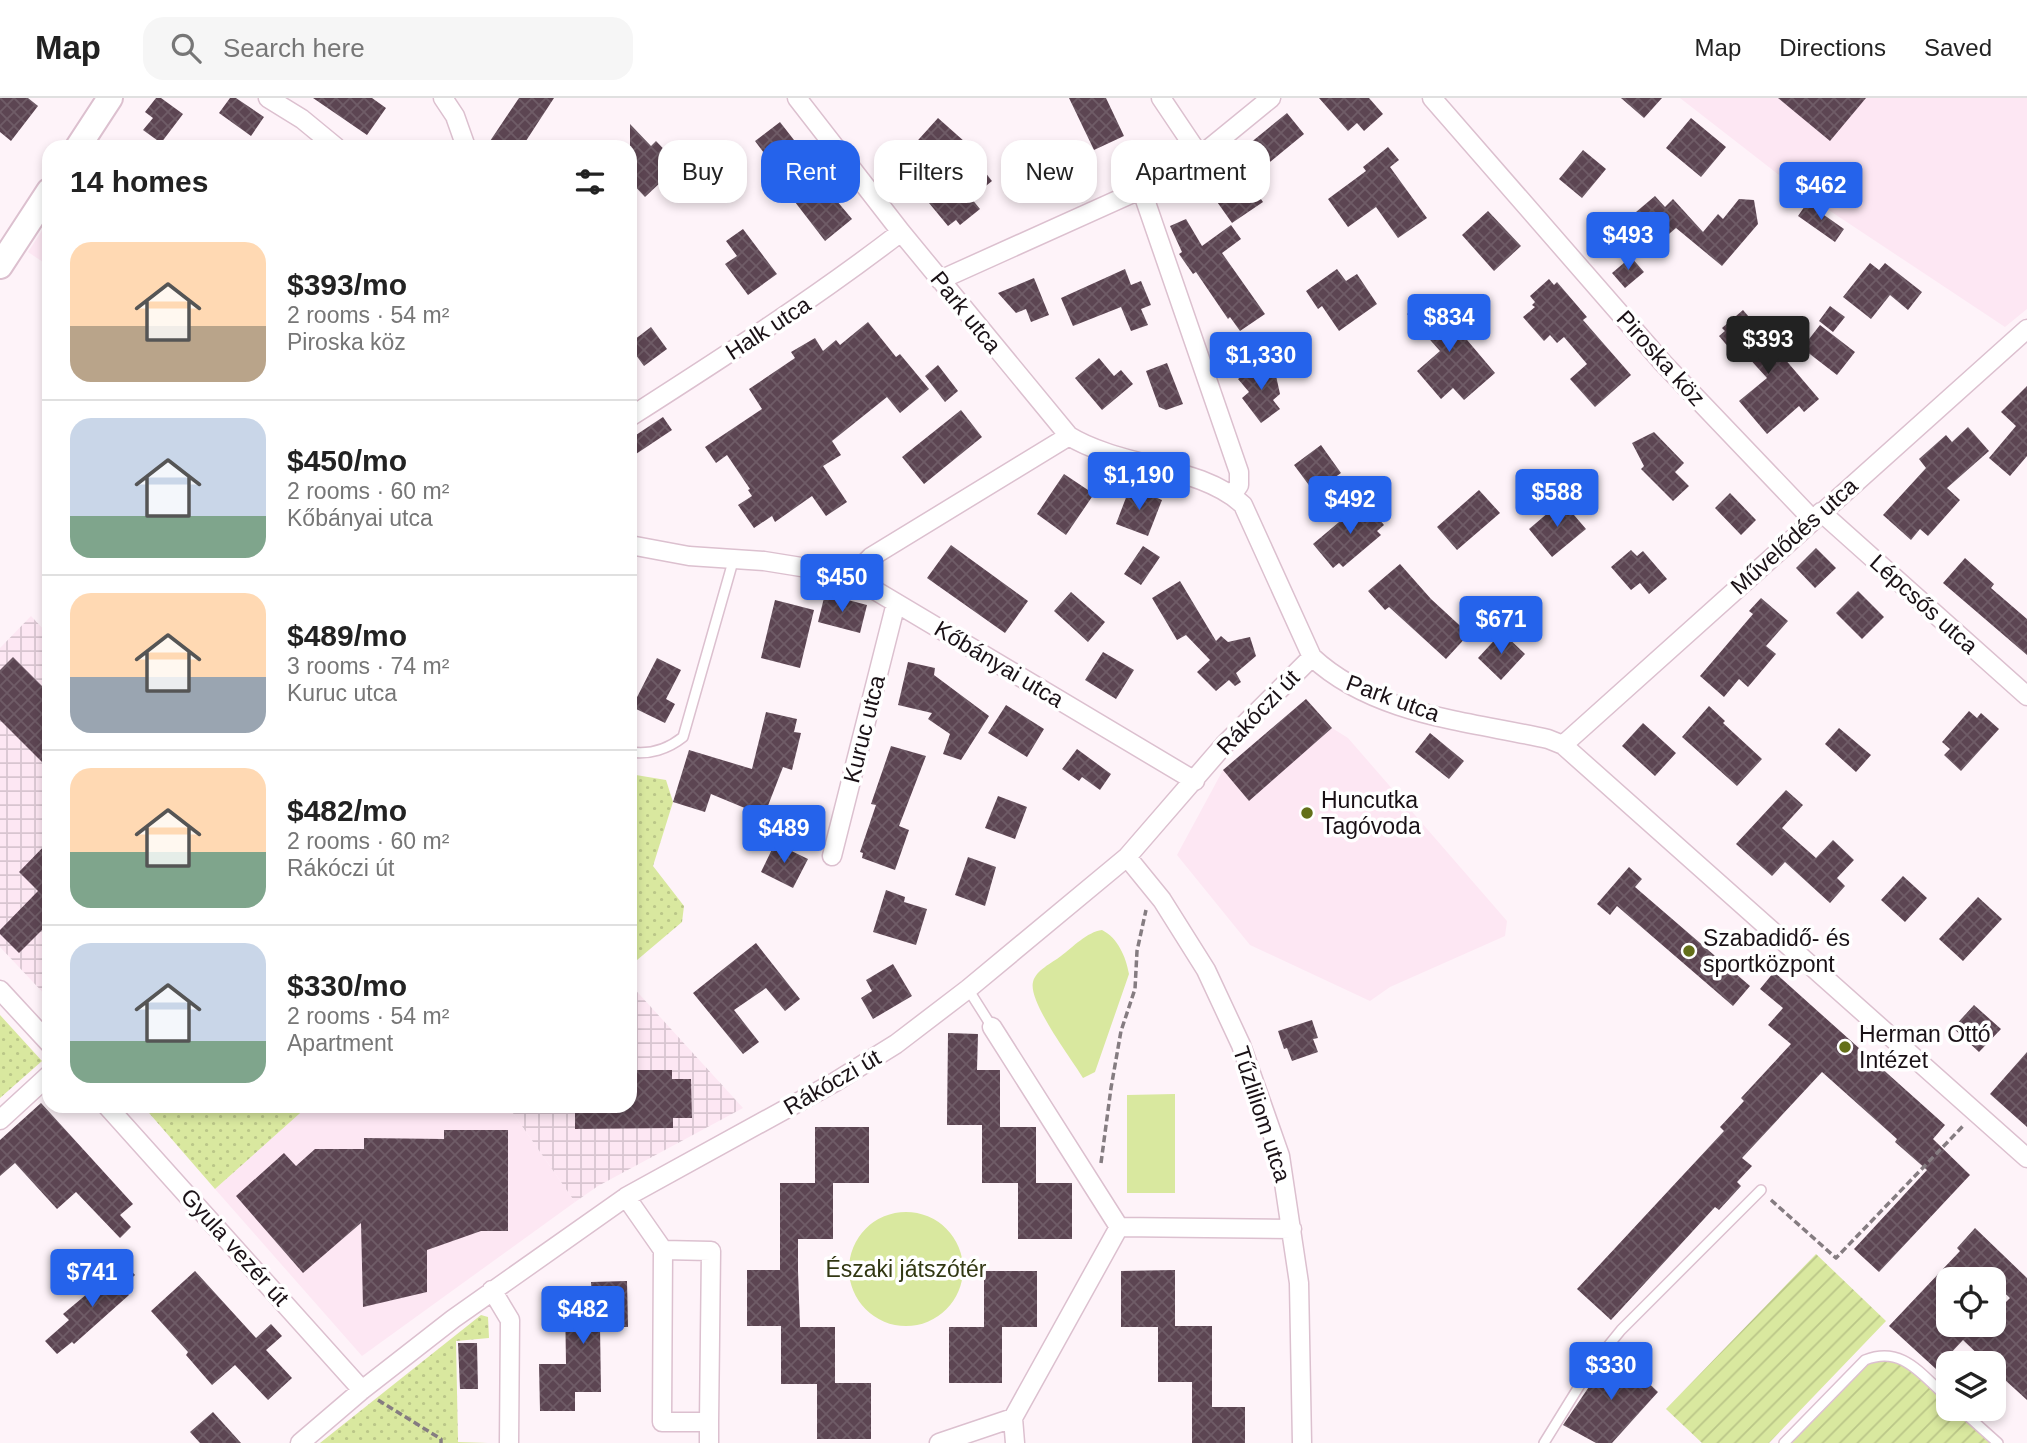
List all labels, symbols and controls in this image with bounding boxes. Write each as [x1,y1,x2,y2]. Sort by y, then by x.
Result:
search box [143,17,633,80]
text: Map [35,29,101,66]
icon: search [167,29,205,67]
text: Search here [223,33,365,63]
text: Map [1695,34,1741,61]
text: Directions [1779,34,1886,61]
text: Saved [1924,34,1992,61]
chip: Buy [658,140,747,203]
chip: Rent [761,140,860,203]
chip: Filters [874,140,987,203]
chip: New [1001,140,1097,203]
chip: Apartment [1111,140,1270,203]
pin: $462 [1780,162,1862,222]
icon: filters [571,163,609,201]
text: 14 homes [70,165,208,198]
text: $462 [1795,172,1847,198]
pin: $493 [1587,212,1669,272]
text: $493 [1602,222,1654,248]
street label: Park utca [925,266,1007,358]
text: $393/mo [287,268,407,301]
icon: home [126,270,210,354]
street label: Halk utca [721,291,815,365]
pin: $834 [1408,294,1490,354]
text: 2 rooms · 54 m² [287,302,449,328]
text: $834 [1423,304,1475,330]
street label: Piroska köz [1612,305,1710,411]
pin: $393 [1727,316,1809,376]
text: $393 [1742,326,1794,352]
text: Piroska köz [287,329,406,355]
pin: $1,330 [1204,332,1318,392]
text: $1,330 [1226,342,1296,368]
text: $450/mo [287,444,407,477]
icon: home [126,446,210,530]
pin: $1,190 [1082,452,1196,512]
text: $1,190 [1104,462,1174,488]
pin: $588 [1516,470,1598,529]
street label: Művelődés utca [1725,472,1863,600]
pin: $492 [1309,476,1391,536]
text: 2 rooms · 60 m² [287,478,449,504]
text: $588 [1531,479,1583,505]
text: $492 [1324,486,1376,512]
text: Kőbányai utca [287,505,433,531]
street label: Lépcsős utca [1865,549,1983,659]
pin: $450 [801,554,883,614]
text: $450 [816,564,868,590]
pin: $671 [1460,596,1542,656]
text: $671 [1475,606,1527,632]
street label: Kőbányai utca [930,615,1068,713]
text: $489/mo [287,619,407,652]
icon: home [126,621,210,705]
text: 3 rooms · 74 m² [287,653,449,679]
street label: Rákóczi út [1211,664,1305,760]
street label: Park utca [1343,669,1443,727]
street label: Kuruc utca [838,672,890,785]
text: Kuruc utca [287,680,397,706]
place label: Huncutka Tagóvoda [1321,787,1421,839]
text: $482/mo [287,794,407,827]
icon: home [126,796,210,880]
marker: Huncutka Tagóvoda [1299,805,1315,821]
pin: $489 [743,806,825,865]
text: $489 [758,815,810,841]
text: 2 rooms · 60 m² [287,828,449,854]
text: Rákóczi út [287,855,394,881]
place label: Szabadidő- és sportközpont [1703,925,1850,977]
marker: Szabadidő- és sportközpont [1681,943,1697,959]
text: $330/mo [287,969,407,1002]
icon: home [126,971,210,1055]
text: 2 rooms · 54 m² [287,1003,449,1029]
place label: Herman Ottó Intézet [1859,1021,1991,1073]
text: Apartment [287,1030,393,1056]
marker: Herman Ottó Intézet [1837,1039,1853,1055]
street label: Tűzliliom utca [1228,1043,1296,1185]
street label: Rákóczi út [779,1044,886,1120]
street label: Gyula vezér út [176,1183,295,1311]
pin: $741 [51,1250,133,1309]
park label: Északi játszótér [825,1256,987,1282]
text: $741 [66,1259,118,1285]
map controls [1936,1267,2006,1421]
button: locate [1936,1267,2006,1337]
pin: $482 [542,1286,624,1346]
text: $482 [557,1296,609,1322]
pin: $330 [1570,1342,1652,1402]
button: layers [1936,1351,2006,1421]
text: $330 [1585,1352,1637,1378]

